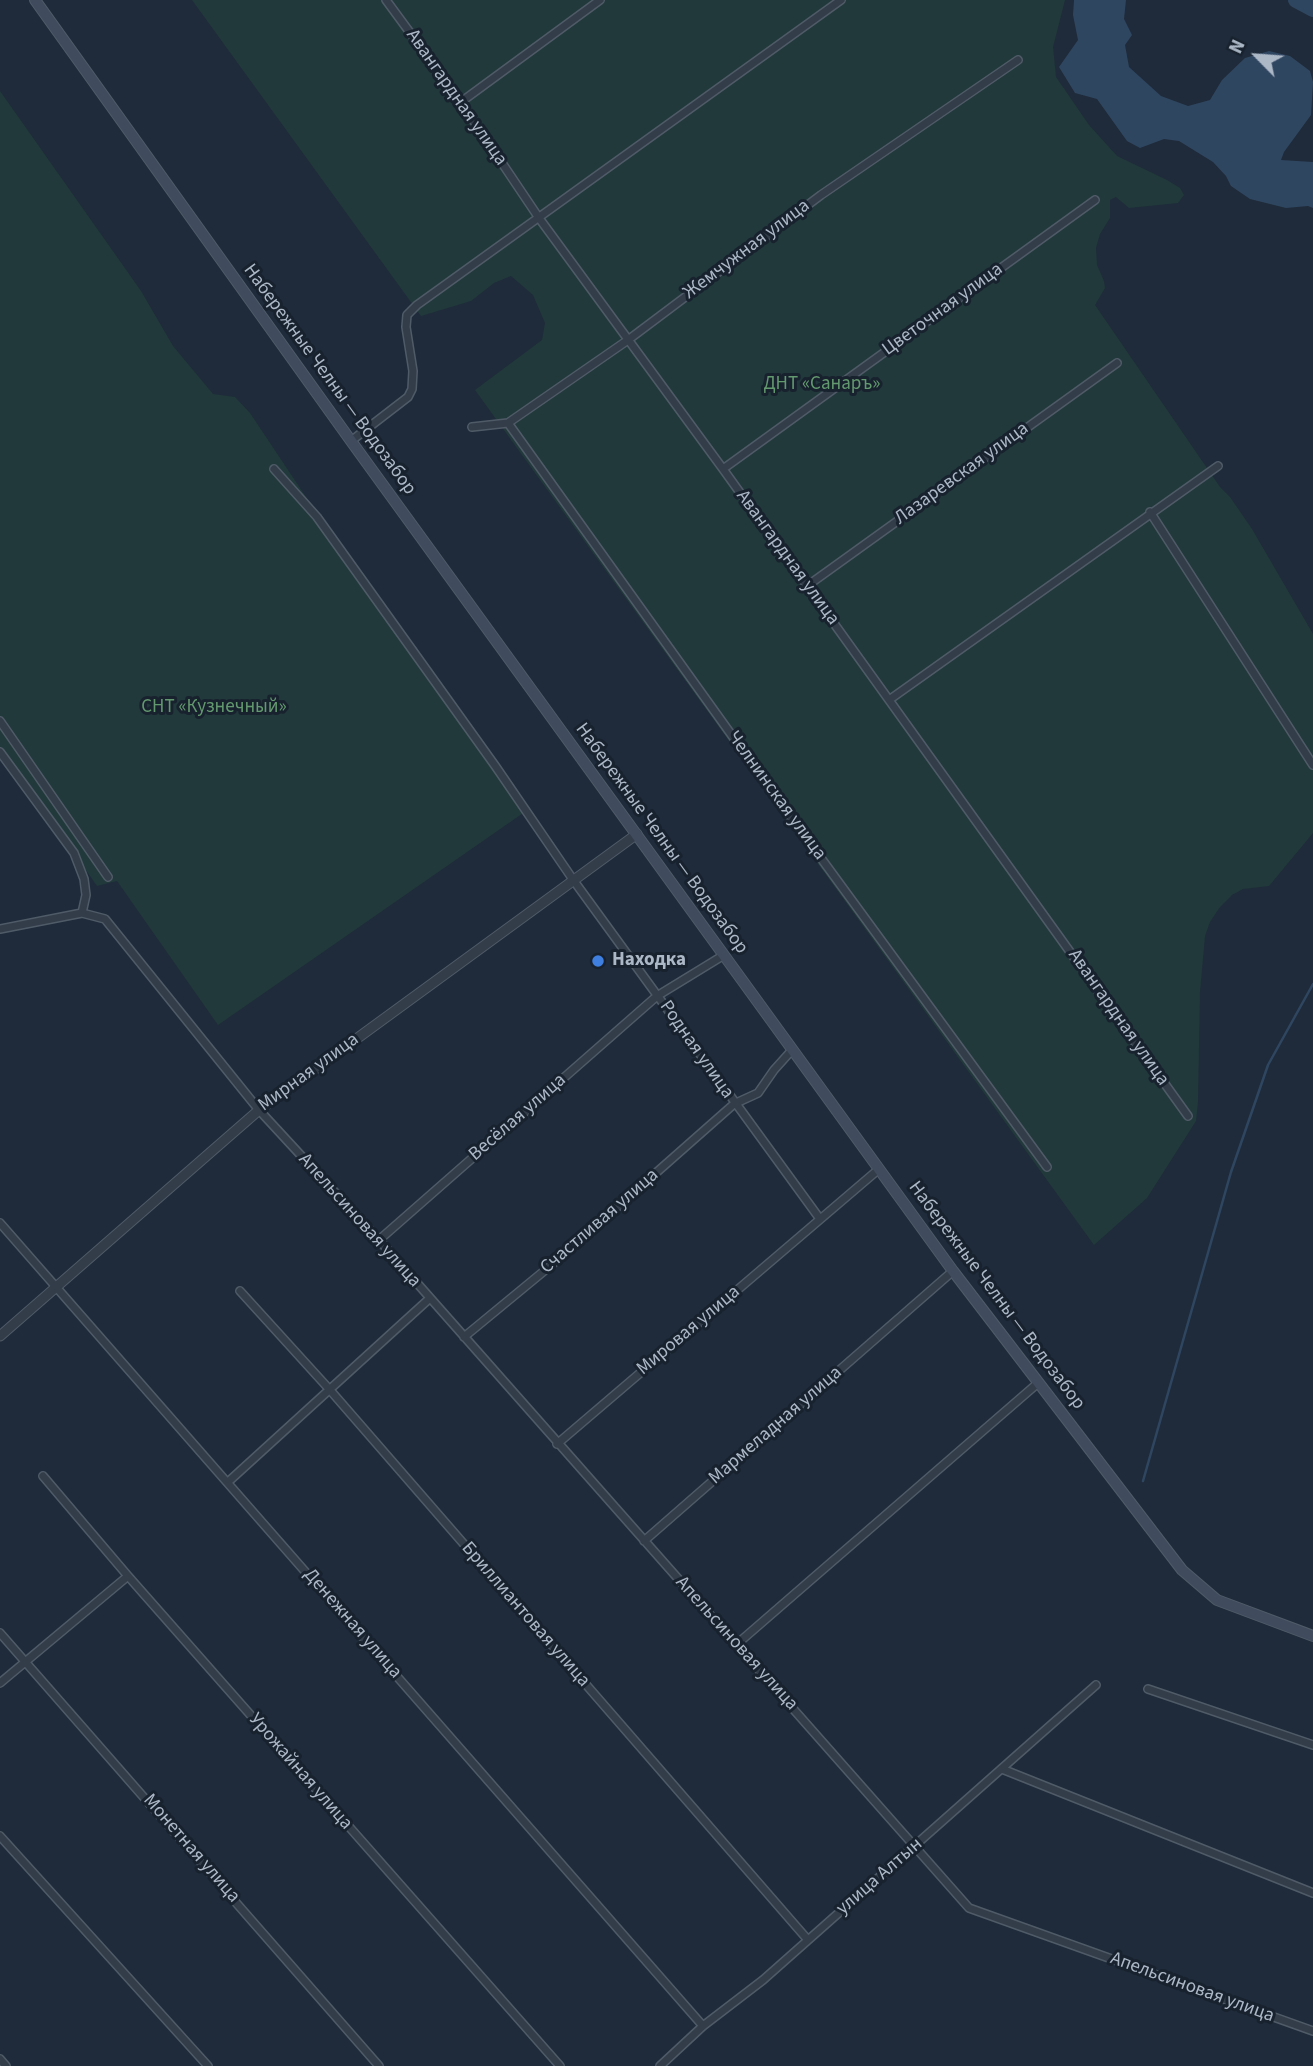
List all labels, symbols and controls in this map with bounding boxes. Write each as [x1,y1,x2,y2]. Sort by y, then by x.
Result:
north arrow [1222,21,1292,91]
street label: Авангардная улица [400,25,512,171]
text: N [1223,35,1252,58]
street label: Жемчужная улица [679,195,815,305]
street label: Цветочная улица [878,259,1008,361]
street label: Набережные Челны — Водозабор [238,260,420,500]
park label: ДНТ «Санаръ» [764,374,880,396]
street label: Лазаревская улица [890,418,1034,530]
street label: Авангардная улица [730,486,844,630]
park label: СНТ «Кузнечный» [141,697,287,719]
street label: Набережные Челны — Водозабор [570,719,752,959]
street label: Челнинская улица [722,727,830,865]
street label: Авангардная улица [1062,945,1174,1091]
place label: Находка [612,950,686,972]
marker: Находка [590,953,606,969]
street label: Родная улица [654,997,738,1103]
street label: Мирная улица [254,1029,364,1117]
street label: Весёлая улица [465,1070,571,1166]
street label: Апельсиновая улица [293,1149,425,1293]
street label: Счастливая улица [536,1164,664,1280]
street label: Набережные Челны — Водозабор [903,1178,1089,1414]
street label: Мировая улица [633,1281,745,1381]
street label: Мармеладная улица [705,1362,847,1490]
street label: Бриллиантовая улица [456,1538,594,1692]
street label: Денежная улица [298,1564,406,1684]
street label: Апельсиновая улица [670,1572,802,1716]
street label: Урожайная улица [243,1709,357,1835]
street label: Монетная улица [138,1790,244,1908]
street label: улица Алтын [832,1833,928,1921]
street label: Апельсиновая улица [1107,1948,1277,2028]

